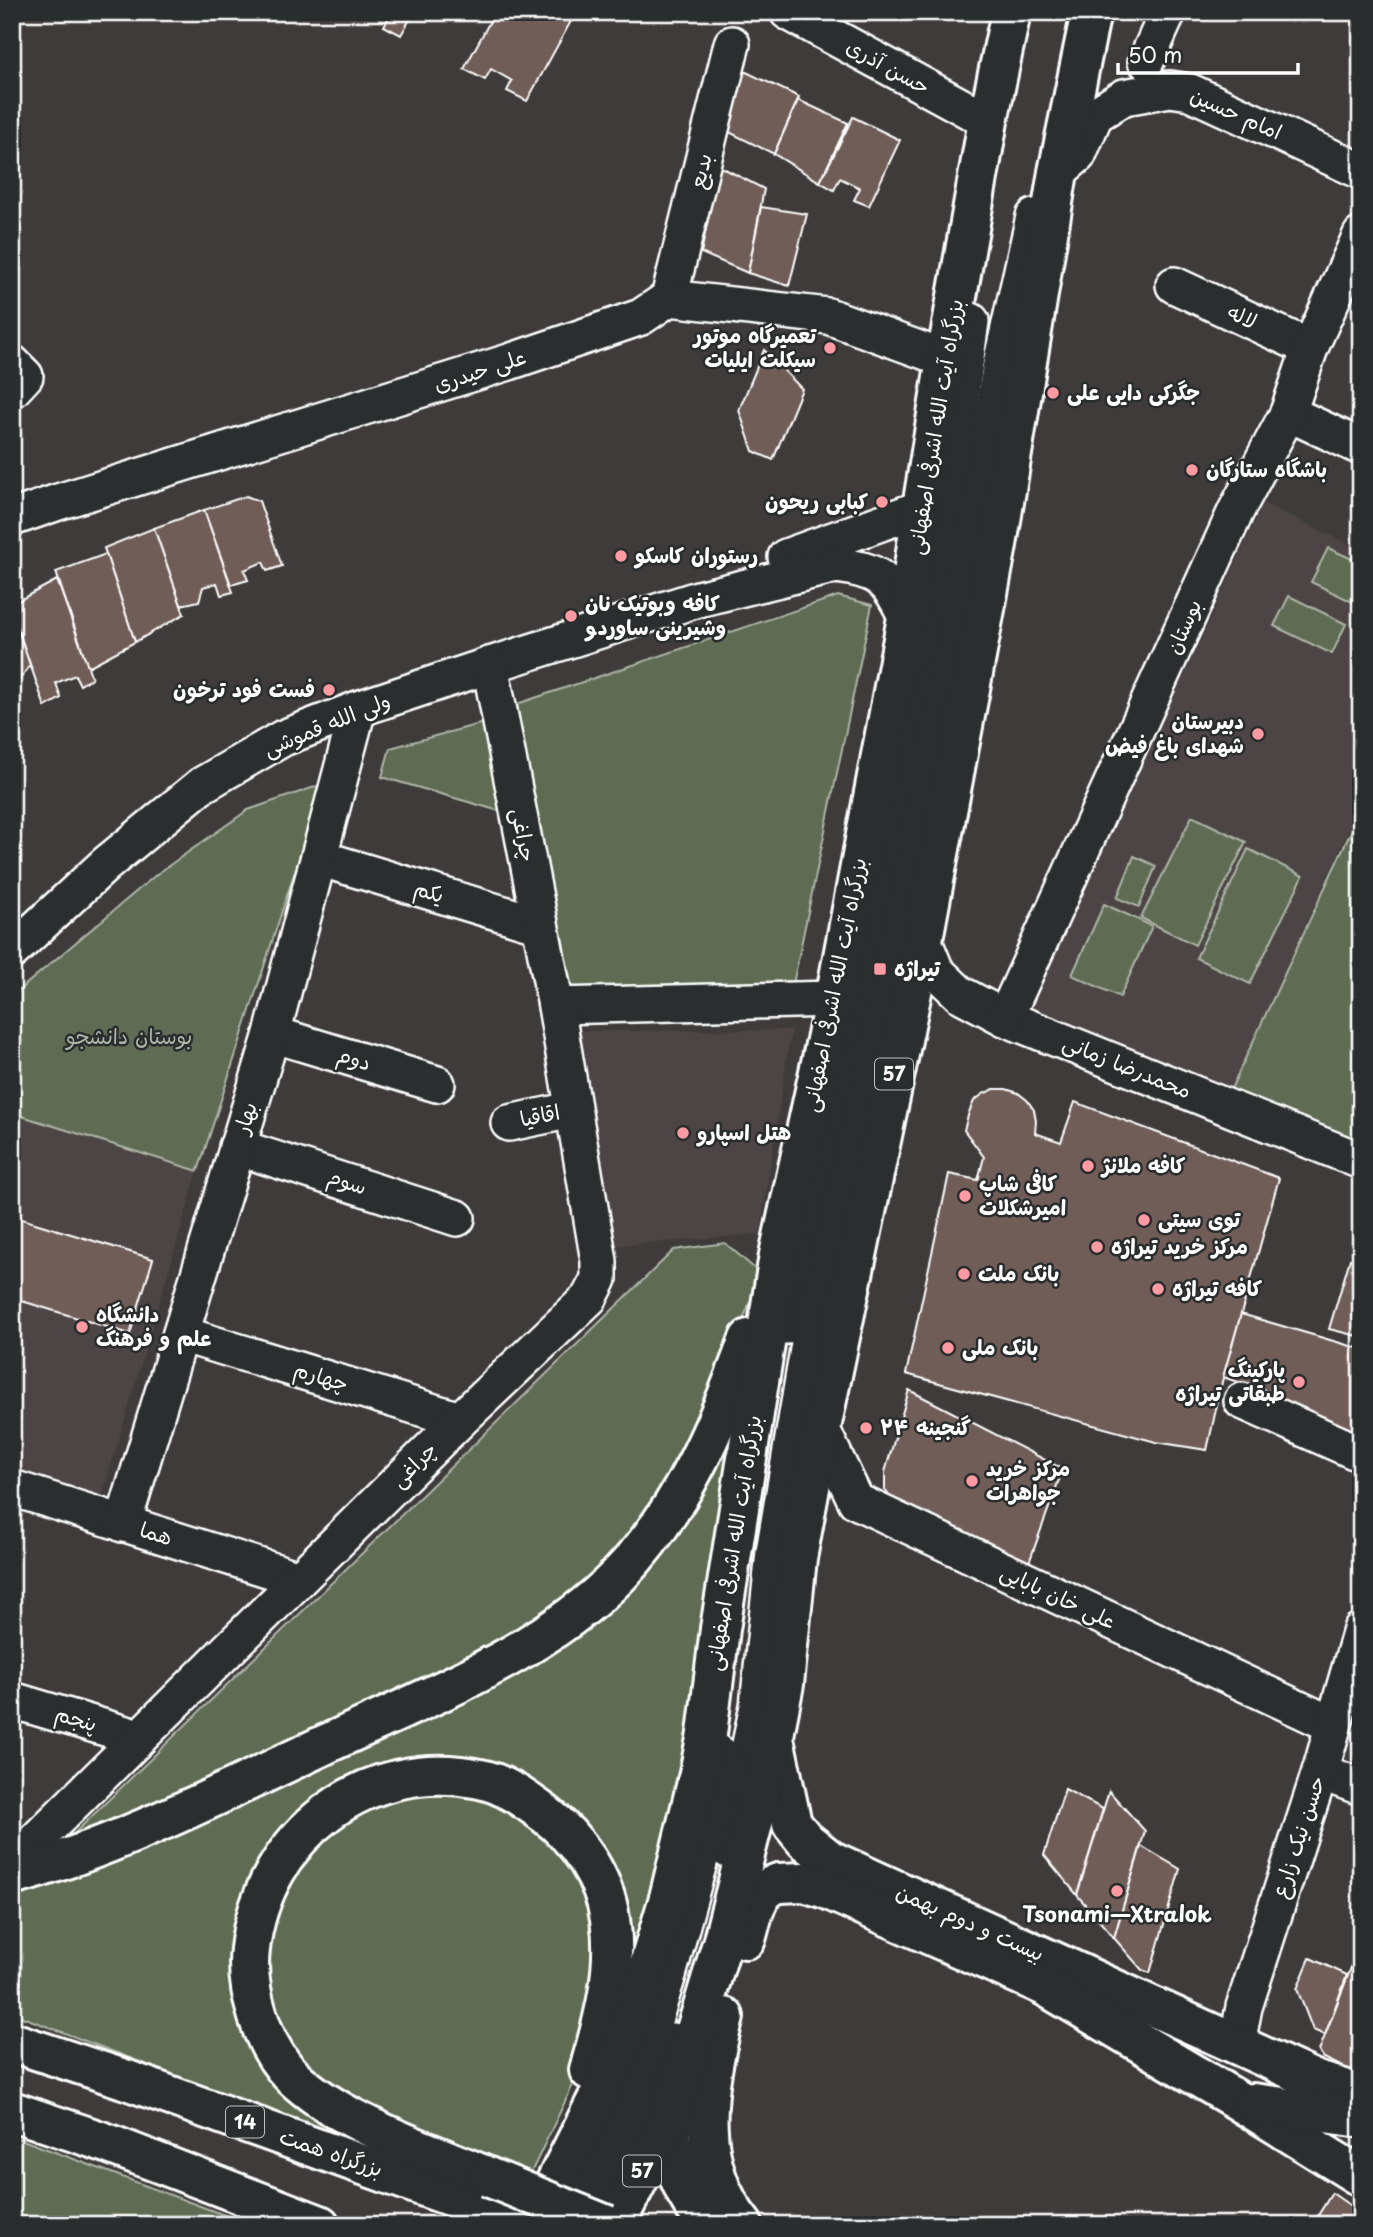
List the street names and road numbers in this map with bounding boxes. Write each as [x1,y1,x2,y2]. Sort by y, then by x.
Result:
street label: حسن آذری [841,29,937,101]
street label: امام حسین [1185,78,1288,148]
street label: بدیع [679,149,720,192]
street label: لاله [1223,294,1263,336]
street label: بزرگراه آیت الله اشرفی اصفهانی [898,297,970,557]
street label: علی حیدری [429,339,530,399]
street label: بوستان [1156,593,1208,659]
street label: ولی الله قموشی [258,683,395,763]
street label: چراغی [504,805,546,864]
street label: بزرگراه آیت الله اشرفی اصفهانی [793,855,873,1115]
street label: یکم [410,870,448,912]
street label: محمدرضا زمانی [1059,1025,1197,1105]
street label: دوم [333,1037,376,1079]
road number: 57 [875,1058,913,1090]
street label: اقاقیا [517,1094,563,1134]
street label: بهار [224,1097,264,1139]
street label: سوم [323,1159,372,1203]
street label: چهارم [290,1352,353,1400]
street label: بزرگراه آیت الله اشرفی اصفهانی [696,1413,768,1673]
street label: چراغی [382,1433,443,1494]
street label: هما [136,1512,177,1552]
street label: علی خان بابایی [996,1554,1122,1636]
street label: پنجم [51,1696,101,1740]
street label: حسن نیک زارع [1262,1771,1333,1902]
street label: بیست و دوم بهمن [891,1874,1050,1970]
road number: 14 [226,2106,264,2138]
street label: بزرگراه همت [276,2118,388,2184]
road number: 57 [623,2156,661,2186]

